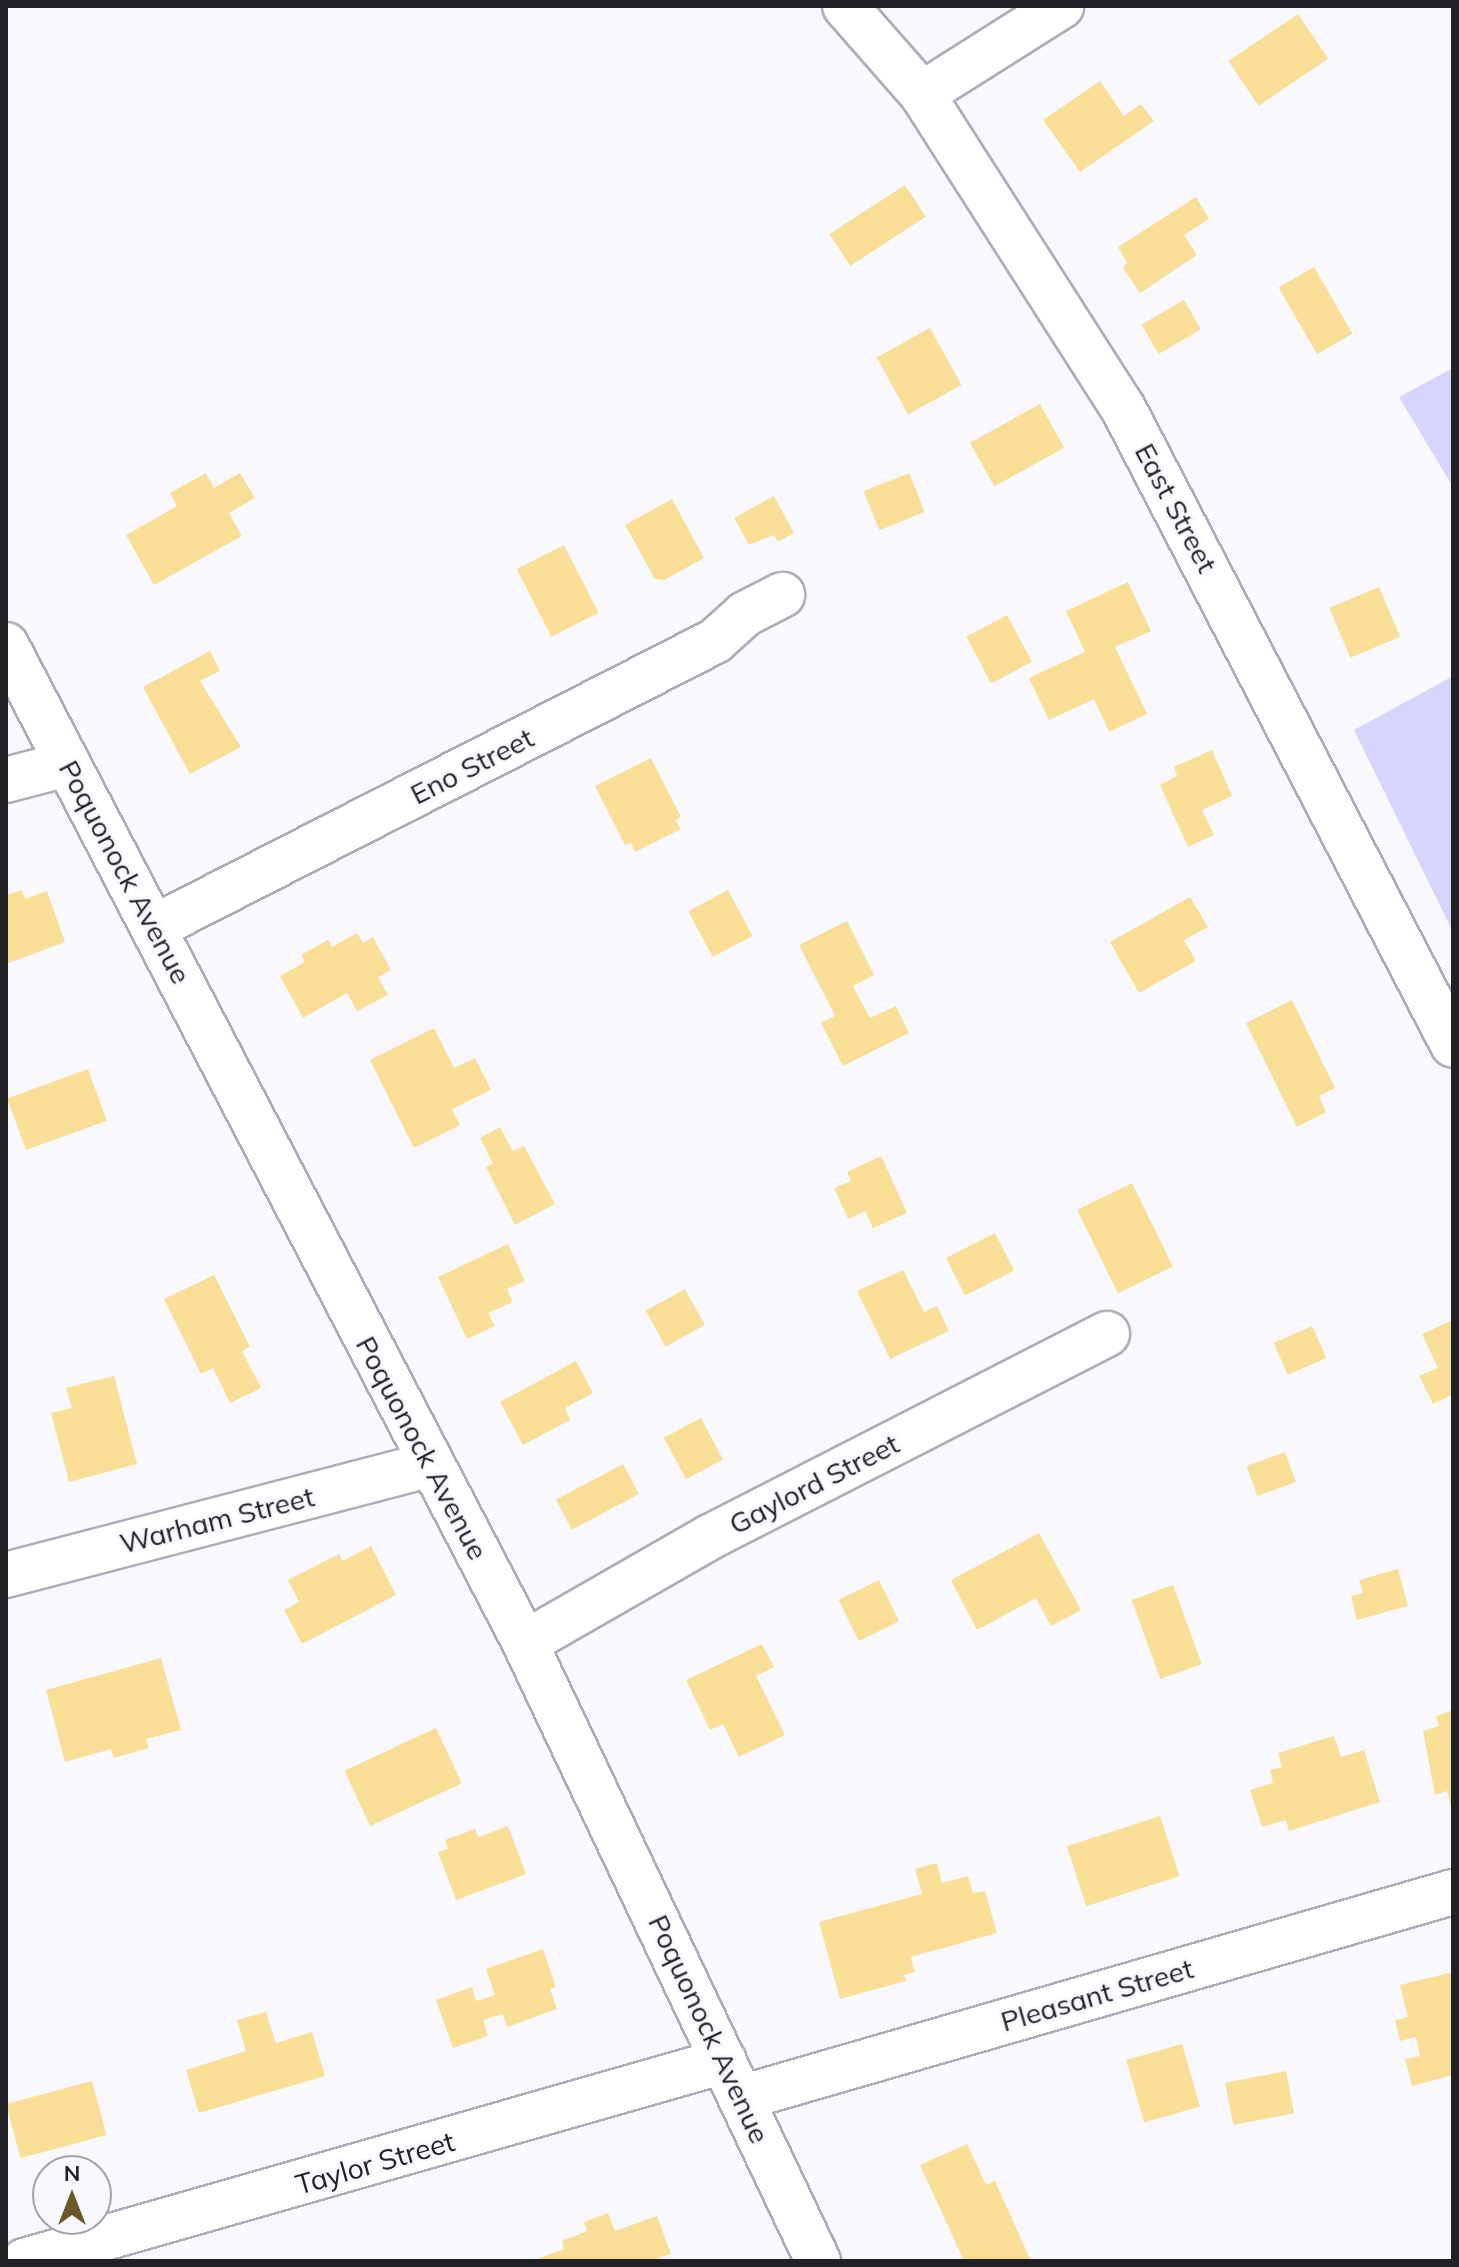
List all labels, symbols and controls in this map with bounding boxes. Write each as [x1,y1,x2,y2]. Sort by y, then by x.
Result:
street label: East Street [1128,438,1224,578]
street label: Eno Street [405,721,539,811]
street label: Poquonock Avenue [52,755,198,989]
street label: Poquonock Avenue [349,1331,495,1565]
street label: Gaylord Street [723,1427,905,1541]
street label: Warham Street [116,1480,318,1560]
street label: Poquonock Avenue [641,1909,777,2149]
street label: Pleasant Street [997,1951,1197,2039]
street label: Taylor Street [292,2124,458,2202]
north arrow [32,2155,112,2235]
text: N [64,2159,80,2187]

